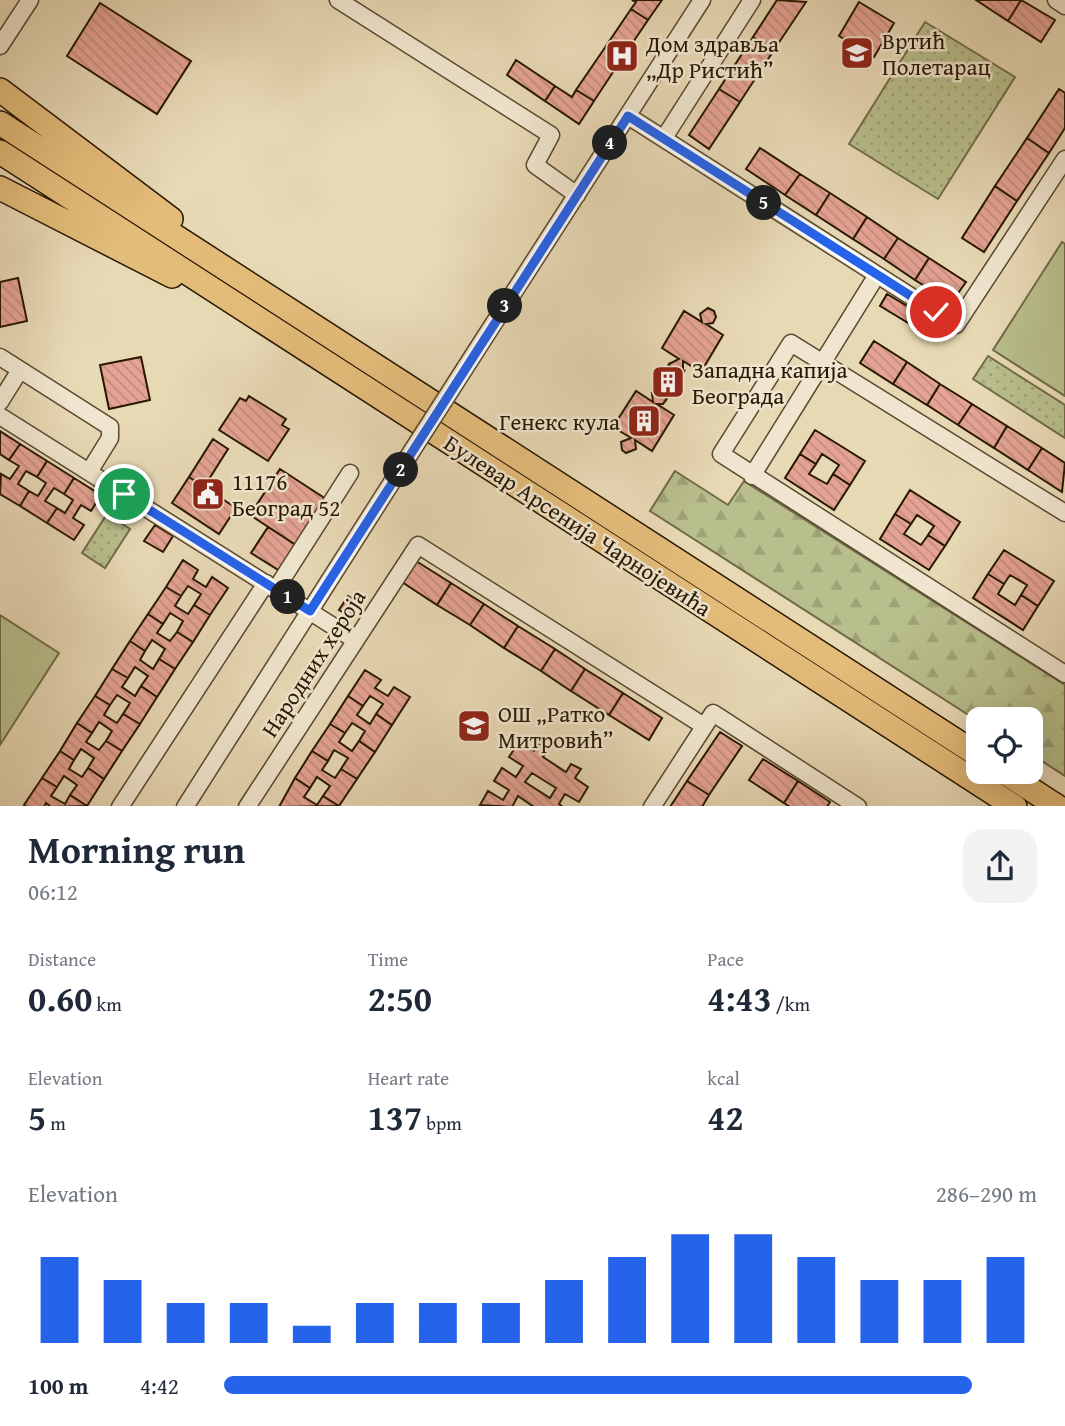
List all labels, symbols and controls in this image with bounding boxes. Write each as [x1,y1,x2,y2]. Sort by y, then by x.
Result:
place label: Вртић Полетарац [882,24,991,83]
place label: Дом здравља „Др Ристић” [645,27,779,86]
school or university icon: Вртић Полетарац [838,34,876,72]
hospital icon: Дом здравља „Др Ристић” [603,37,641,75]
pin: 4 [592,125,628,160]
text: 4 [605,128,614,156]
pin: 5 [746,186,782,220]
text: 5 [759,188,768,216]
pin [906,282,966,342]
pin: 3 [488,288,522,324]
text: 3 [500,291,509,319]
icon: check [917,293,955,331]
place label: Западна капија Београда [692,353,847,412]
building icon: Западна капија Београда [649,363,687,401]
building icon: Генекс кула [625,402,663,440]
place label: Генекс кула [499,405,620,438]
street label: Булевар Арсенија Чарнојевића [438,426,718,624]
pin: 2 [384,452,418,488]
text: 2 [396,455,405,483]
pin [94,464,154,524]
place label: 11176 Београд 52 [232,465,340,524]
icon: arrive [105,475,143,513]
public building icon: 11176 Београд 52 [189,475,227,513]
pin: 1 [270,580,306,614]
text: 1 [283,582,292,610]
street label: Народних хероја [253,583,373,743]
place label: ОШ „Ратко Митровић” [498,697,613,756]
school or university icon: ОШ „Ратко Митровић” [455,707,493,745]
map controls [966,707,1043,784]
button: locate [966,707,1043,784]
text: Morning run [28,821,245,877]
button: share [963,829,1037,903]
text: 06:12 [28,875,78,908]
text: Distance [28,945,96,973]
text: Time [368,945,408,973]
text: Pace [707,945,744,973]
text: 0.60 [28,973,92,1024]
text: 2:50 [368,973,432,1024]
text: 4:43 [707,973,772,1024]
text: km [92,990,122,1018]
text: /km [772,990,810,1018]
text: Elevation [28,1064,102,1092]
text: Heart rate [368,1064,449,1092]
text: kcal [707,1064,740,1092]
text: 5 [28,1092,46,1143]
text: 137 [368,1092,422,1143]
text: 42 [707,1092,744,1143]
text: m [46,1109,66,1137]
text: bpm [422,1109,462,1137]
text: Elevation [28,1177,118,1210]
text: 286–290 m [936,1177,1037,1210]
text: 100 m [28,1369,89,1402]
text: 4:42 [140,1369,179,1402]

